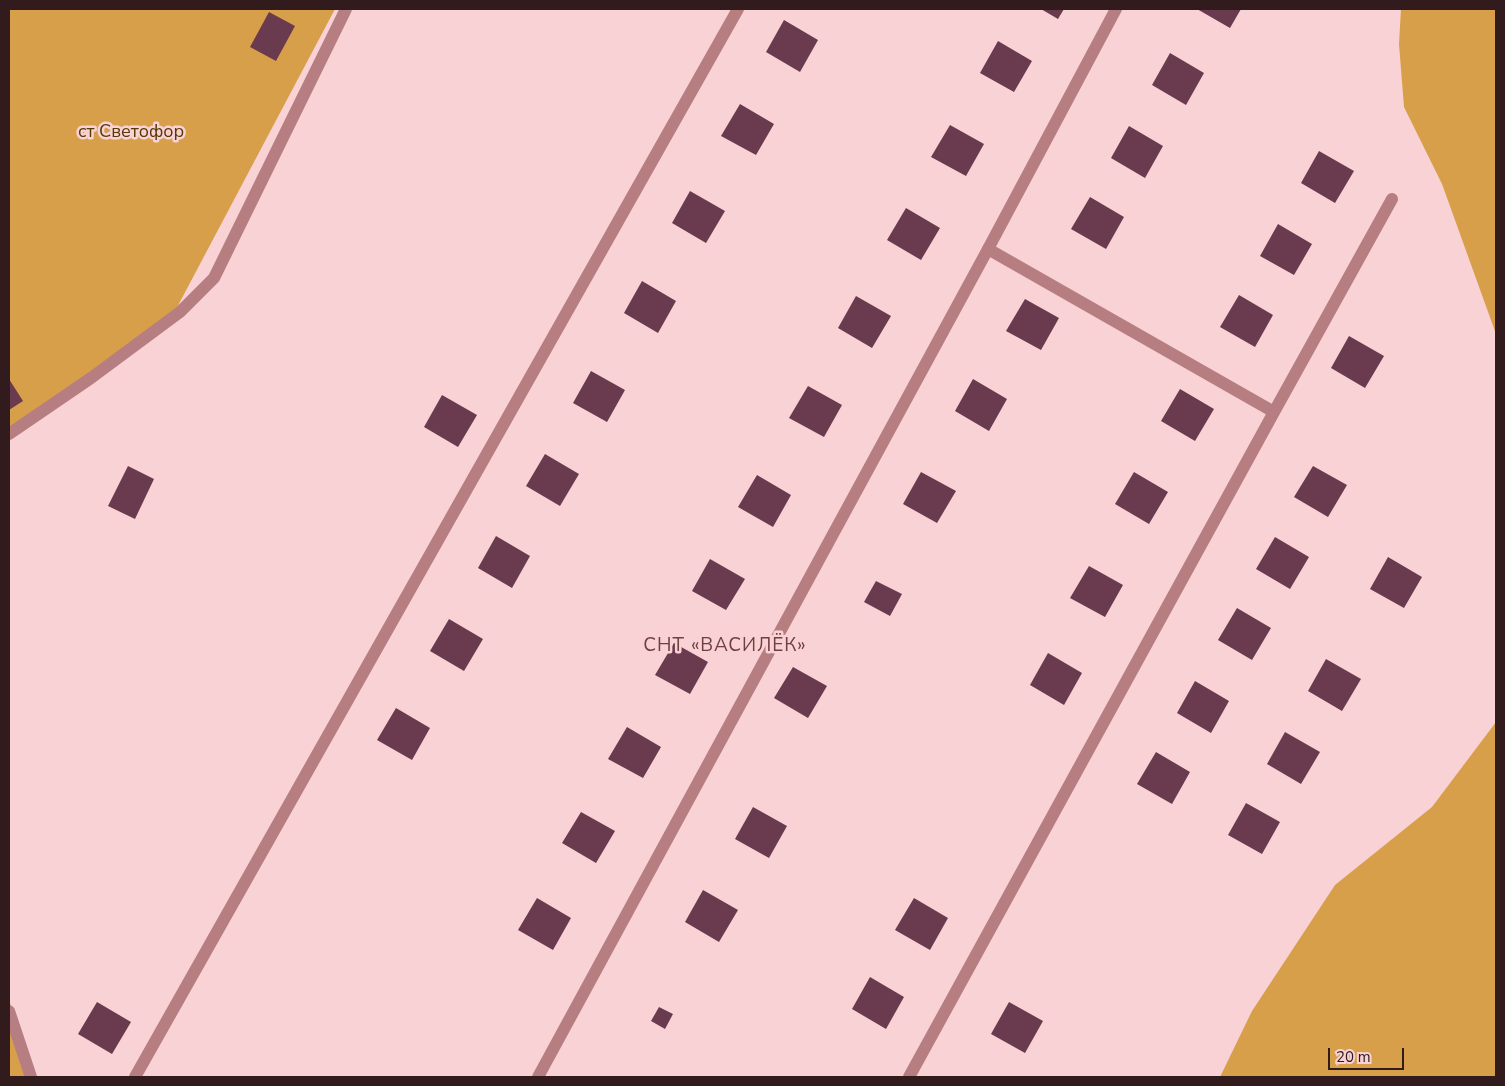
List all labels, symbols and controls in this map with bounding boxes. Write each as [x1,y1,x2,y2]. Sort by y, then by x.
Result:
park label: ст Светофор [78,122,184,144]
district label: СНТ «ВАСИЛЁК» [642,635,808,657]
scale bar [1330,1038,1406,1070]
text: 20 m [1336,1047,1371,1067]

